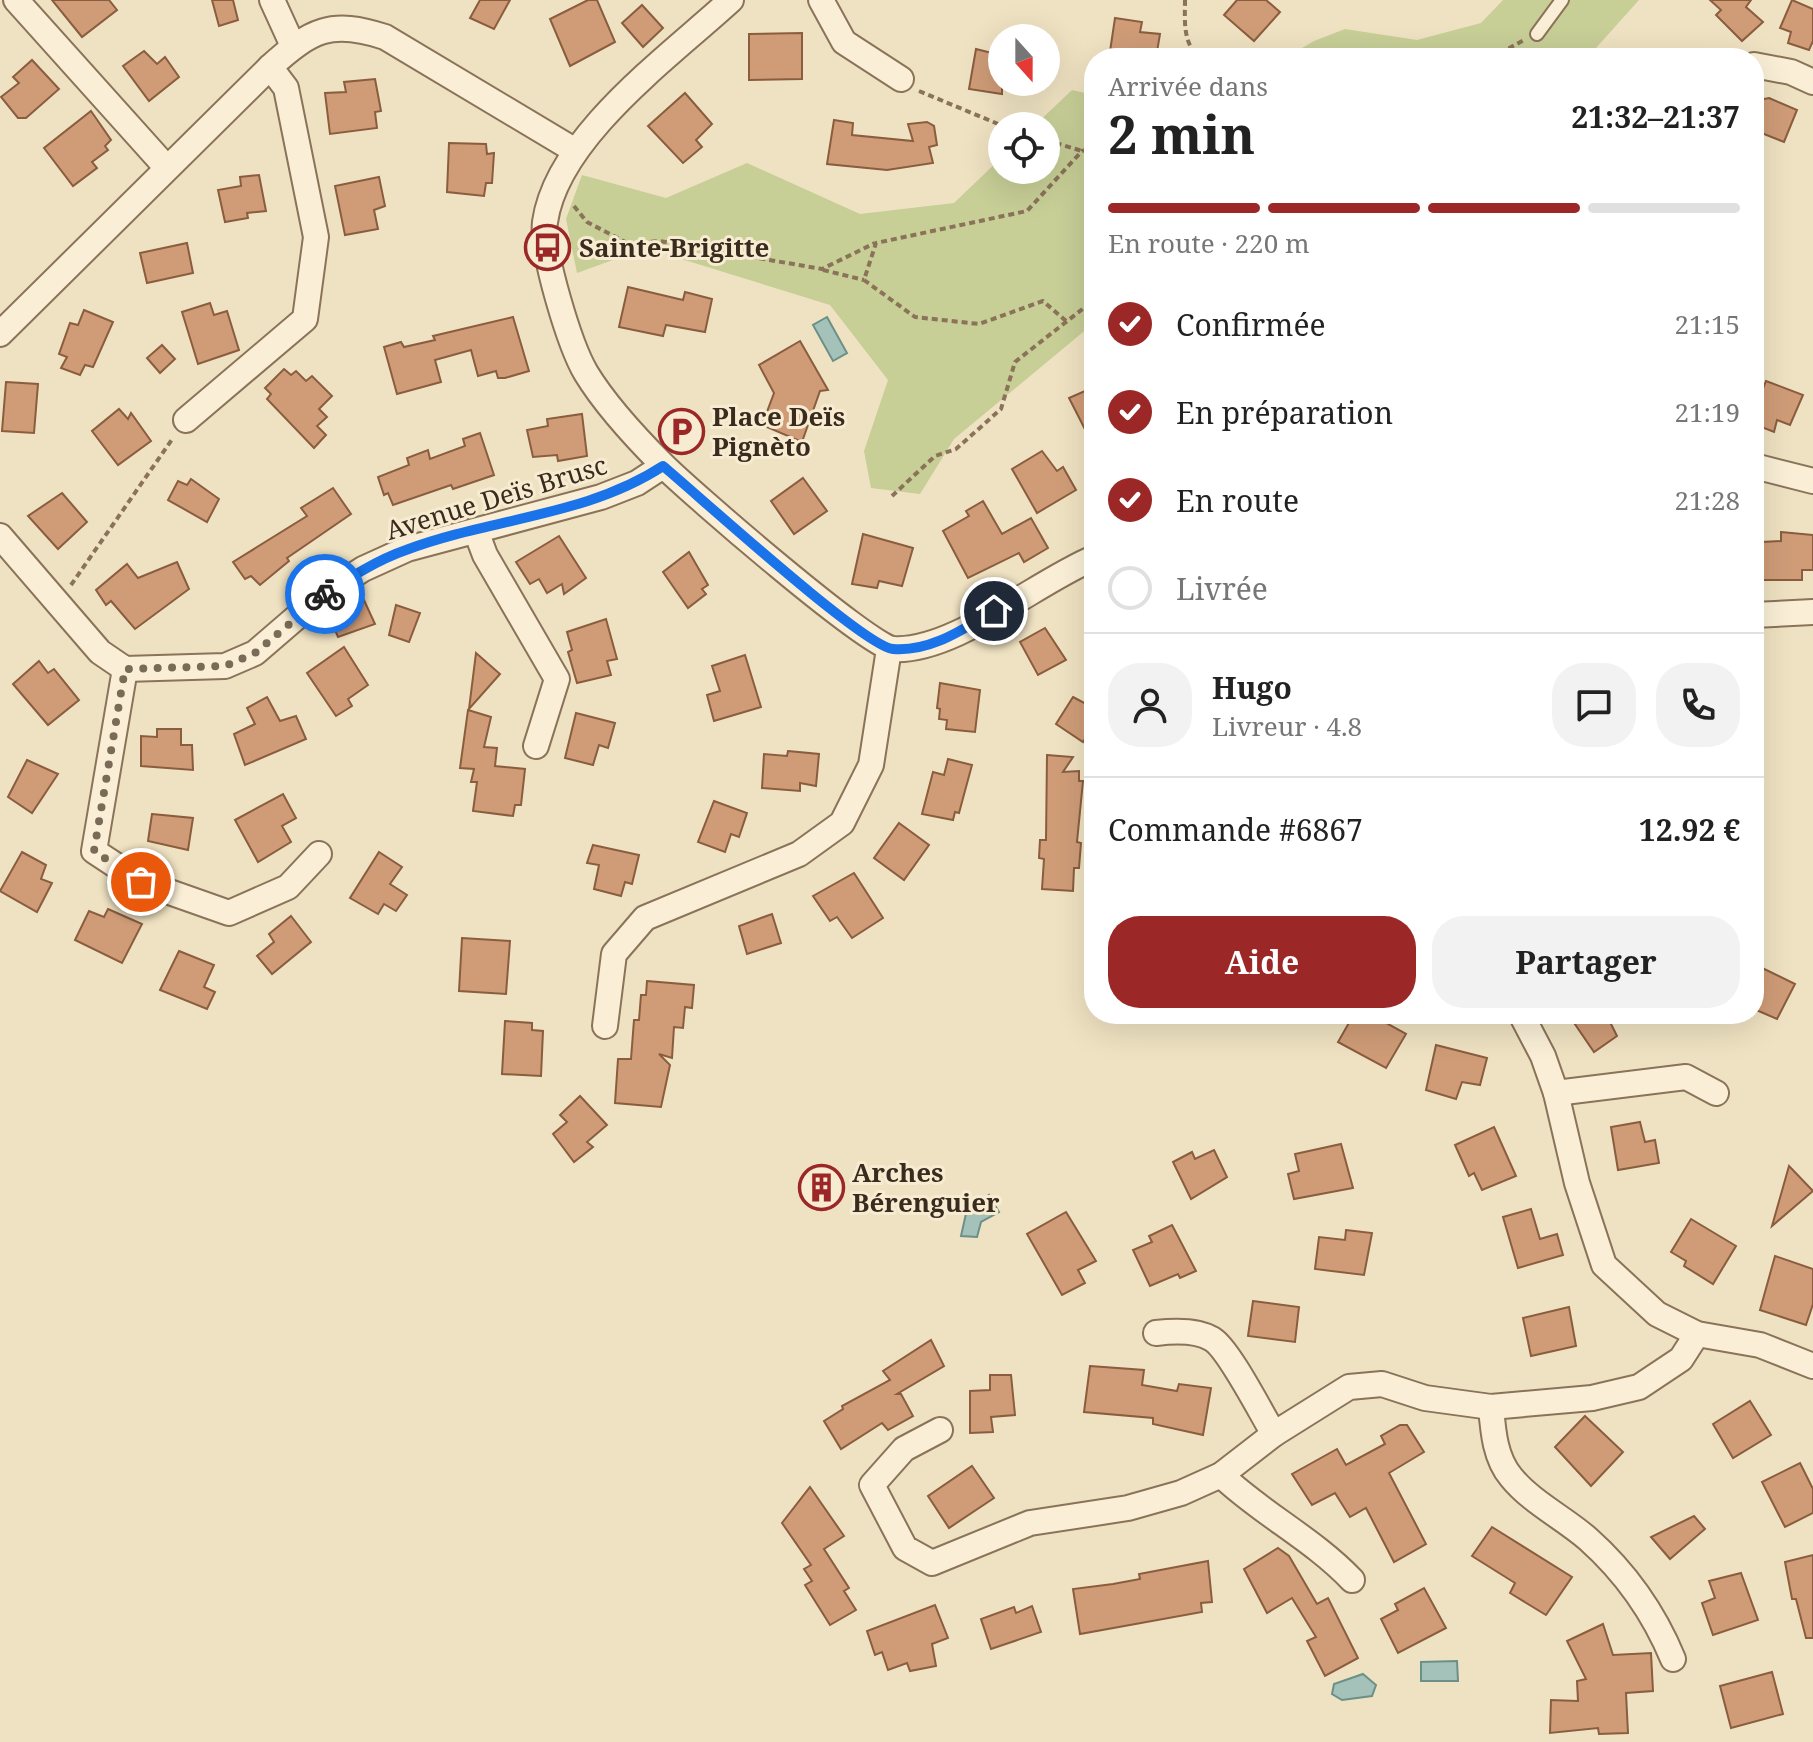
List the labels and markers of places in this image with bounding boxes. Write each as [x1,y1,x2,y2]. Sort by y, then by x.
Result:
bus stop icon: Sainte-Brigitte [524,223,572,271]
place label: Sainte-Brigitte [579,229,769,265]
place label: Place Deïs Pignèto [712,398,845,464]
parking icon: Place Deïs Pignèto [657,407,705,455]
pin [960,577,1028,645]
pin [107,848,175,916]
place label: Arches Bérenguier [852,1154,1000,1220]
building icon: Arches Bérenguier [797,1163,845,1211]

